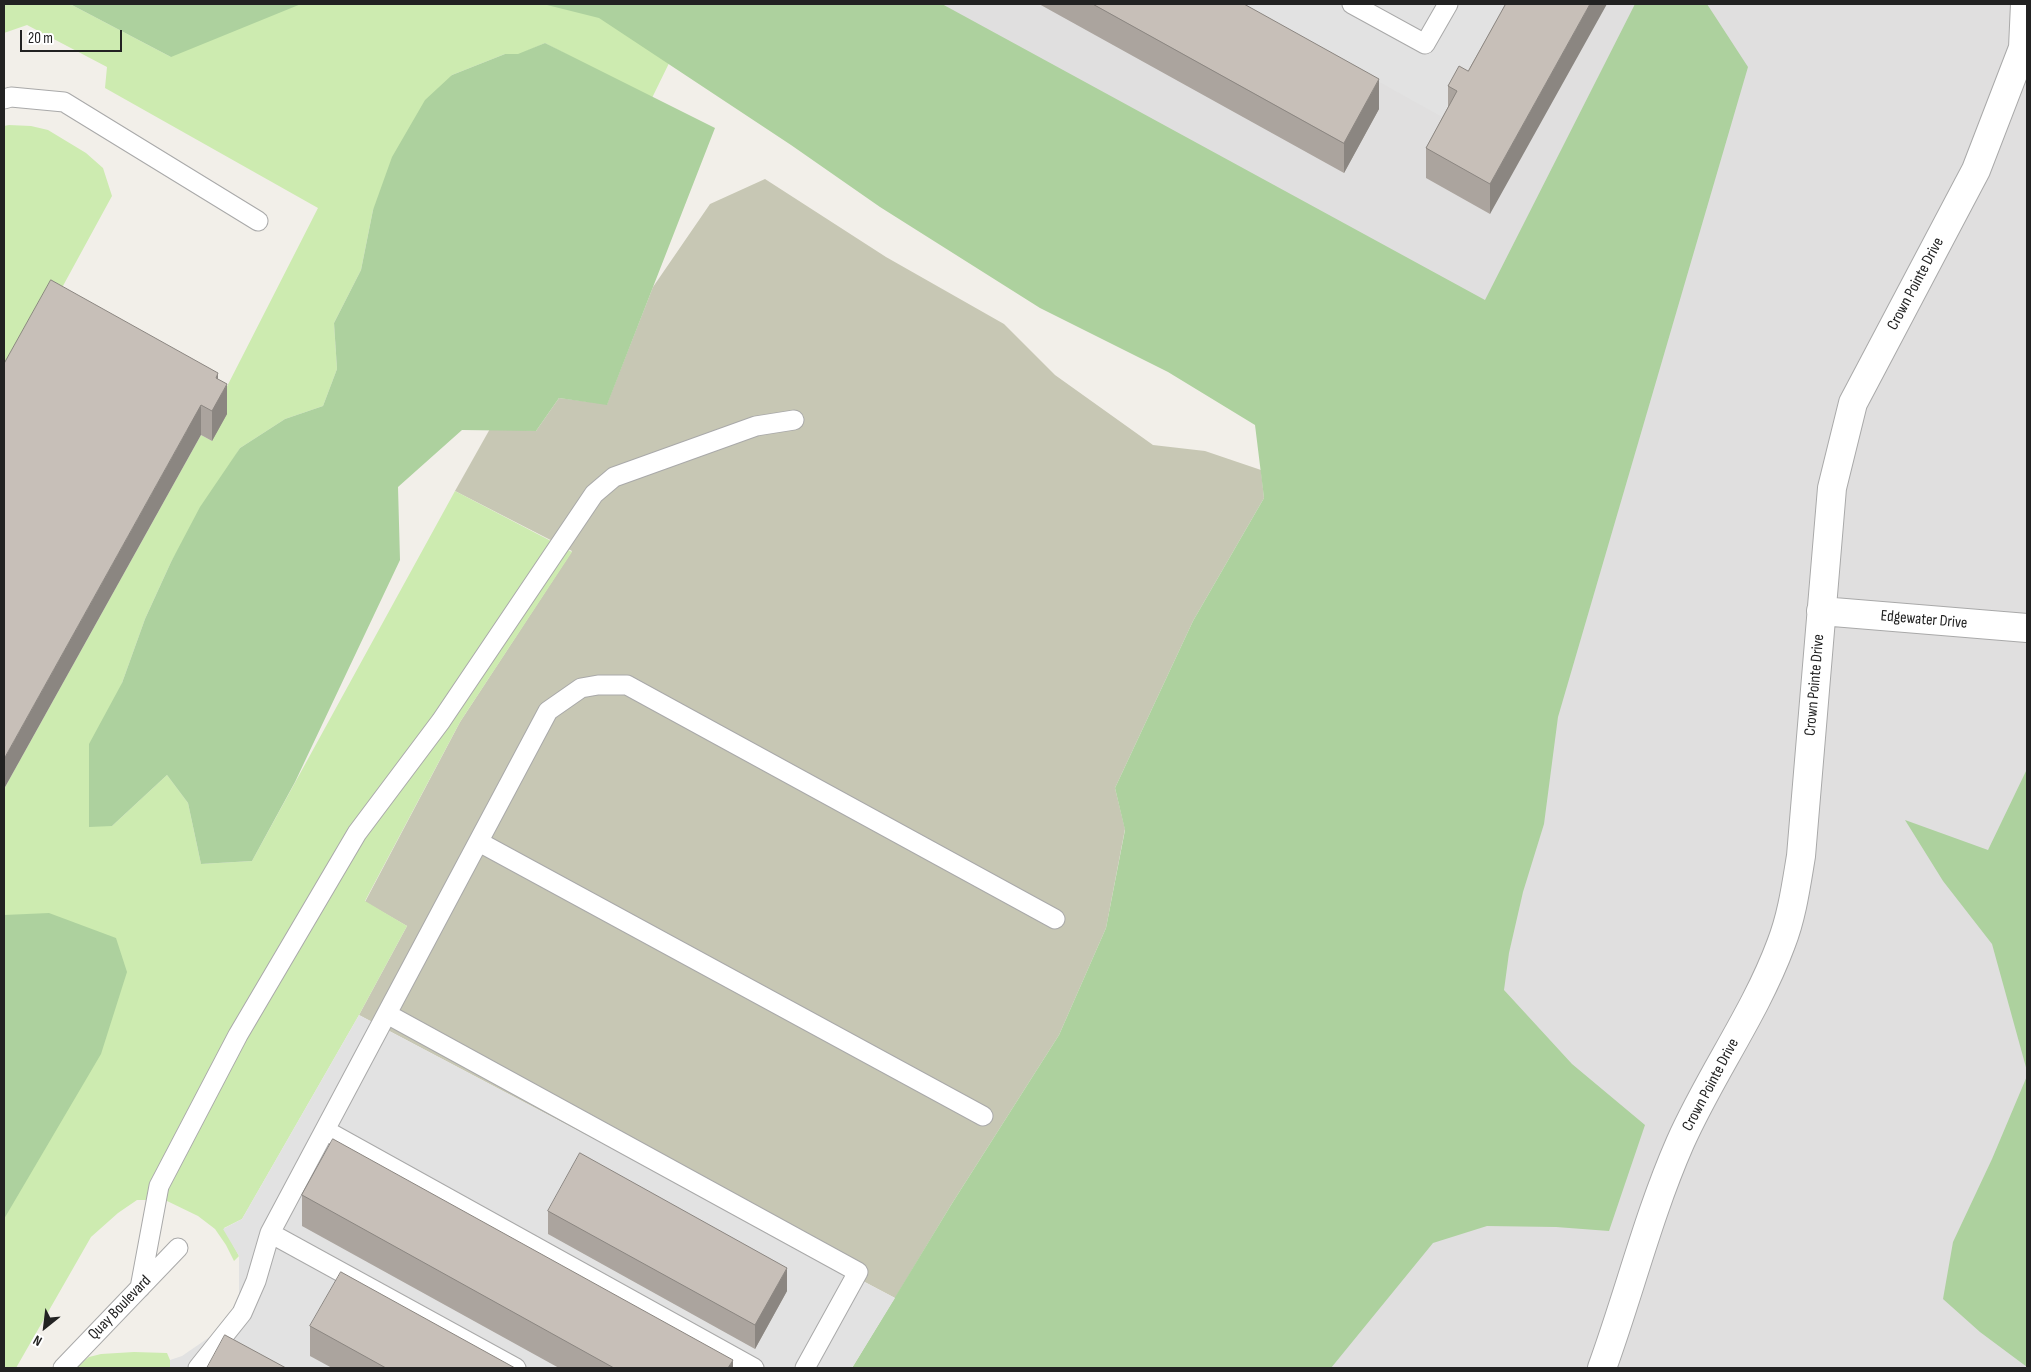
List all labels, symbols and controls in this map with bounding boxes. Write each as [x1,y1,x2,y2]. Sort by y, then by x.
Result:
scale bar [22,20,125,52]
text: 20 m [28,29,53,48]
street label: Crown Pointe Drive [1884,234,1948,334]
street label: Edgewater Drive [1880,607,1968,633]
street label: Crown Pointe Drive [1801,633,1829,737]
street label: Crown Pointe Drive [1679,1035,1743,1135]
street label: Quay Boulevard [85,1272,155,1344]
north arrow [20,1302,70,1352]
text: N [30,1331,45,1350]

